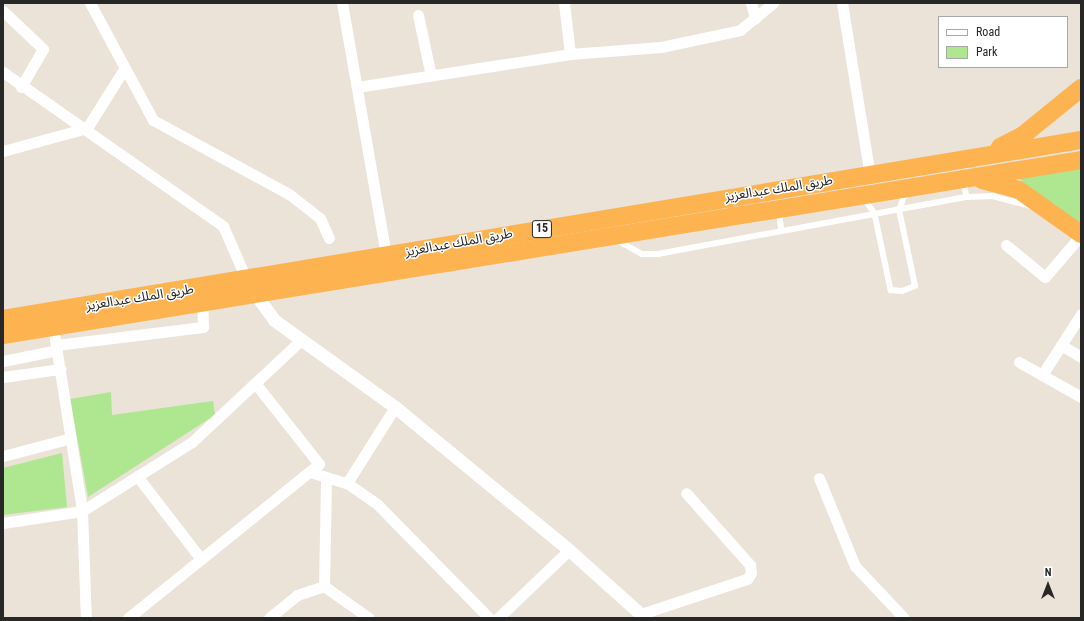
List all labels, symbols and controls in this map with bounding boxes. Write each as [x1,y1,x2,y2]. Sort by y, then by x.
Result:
legend [938,16,1068,68]
text: Road [976,25,1000,39]
text: Park [976,45,997,59]
street label: طريق الملك عبدالعزيز [724,173,834,205]
road number: 15 [531,219,553,239]
street label: طريق الملك عبدالعزيز [404,226,514,260]
street label: طريق الملك عبدالعزيز [85,282,195,314]
north arrow [1028,565,1068,605]
text: N [1045,566,1051,579]

